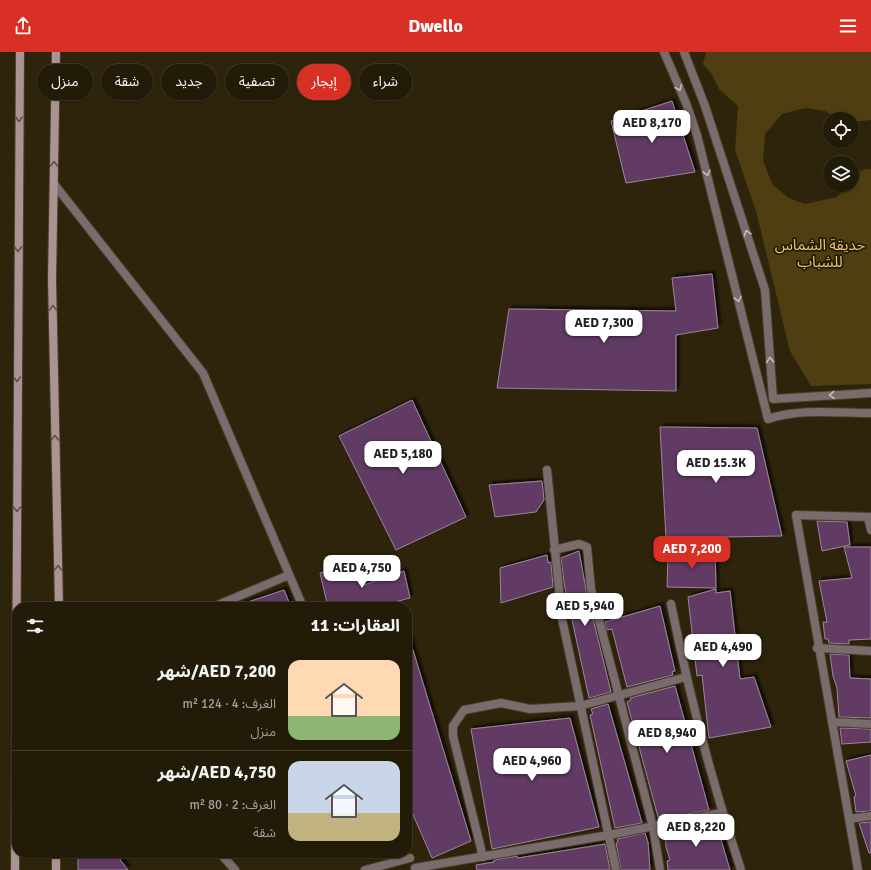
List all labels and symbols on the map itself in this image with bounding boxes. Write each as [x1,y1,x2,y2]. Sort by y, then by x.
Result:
one-way arrow [675,84,683,91]
pin: AED 8,170 [606,110,698,144]
one-way arrow [15,116,23,122]
one-way arrow [50,161,58,167]
one-way arrow [702,170,710,176]
one-way arrow [743,229,751,236]
park label: حديقة الشماس للشباب [775,236,866,271]
one-way arrow [14,246,22,252]
one-way arrow [733,295,742,302]
one-way arrow [49,305,57,311]
pin: AED 7,300 [558,310,650,344]
one-way arrow [766,357,775,363]
one-way arrow [13,376,21,382]
one-way arrow [829,391,835,400]
one-way arrow [51,435,60,441]
pin: AED 5,180 [357,441,449,475]
pin: AED 15.3K [670,450,762,484]
one-way arrow [12,506,21,512]
pin: AED 7,200 [646,536,738,570]
pin: AED 4,750 [316,555,408,589]
one-way arrow [54,565,62,571]
pin: AED 5,940 [539,593,631,627]
pin: AED 4,490 [677,634,769,668]
pin: AED 8,940 [621,720,713,754]
pin: AED 4,960 [486,748,578,782]
pin: AED 8,220 [650,814,742,848]

